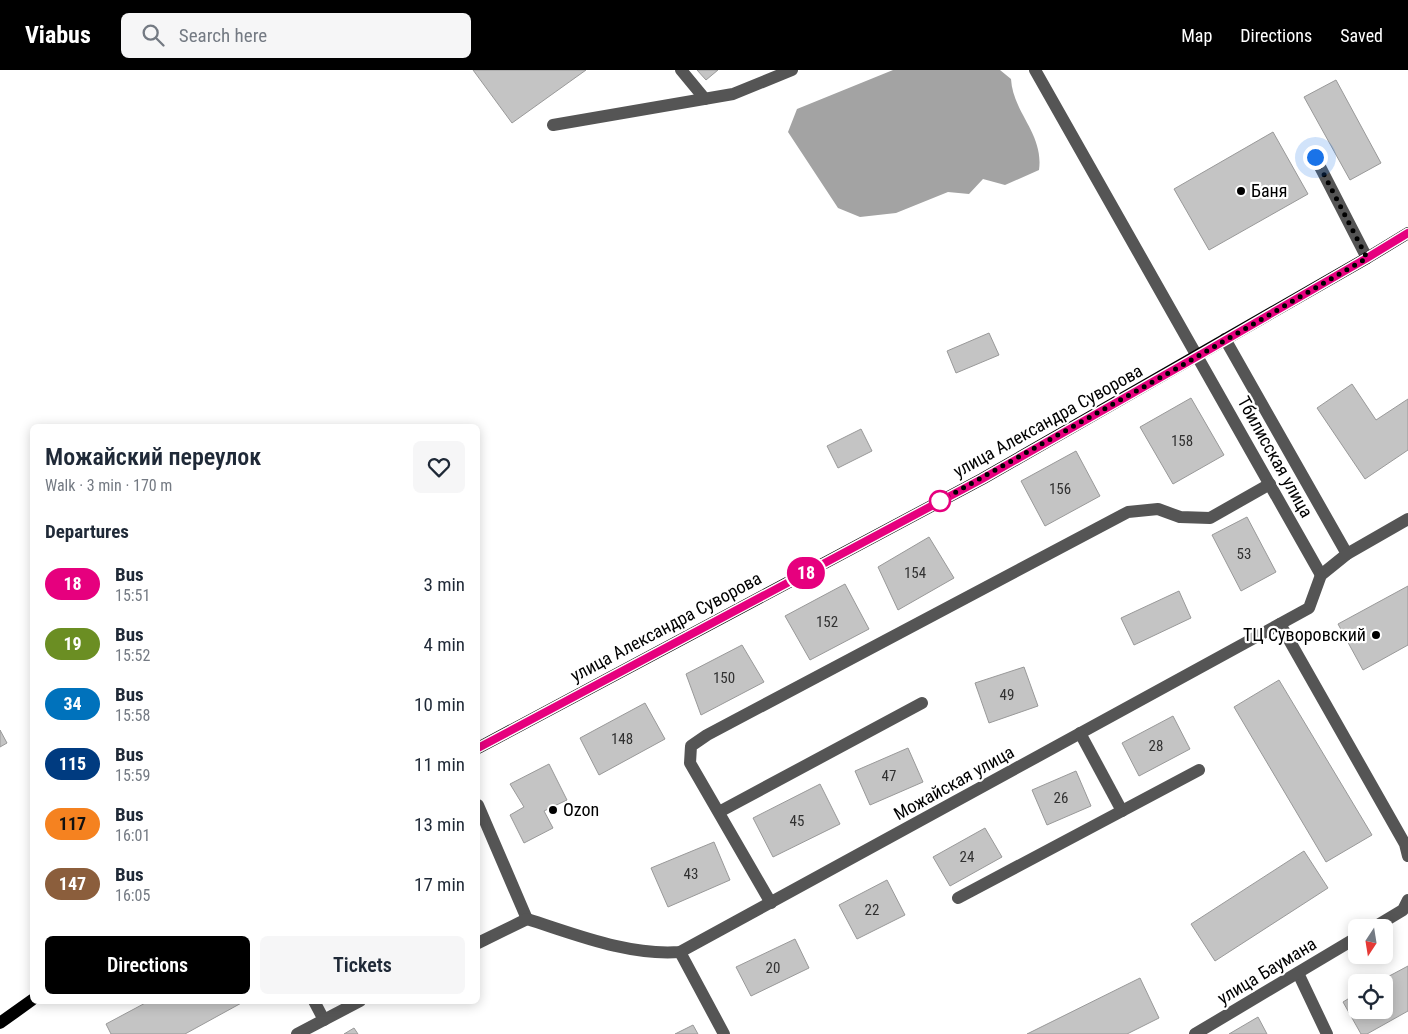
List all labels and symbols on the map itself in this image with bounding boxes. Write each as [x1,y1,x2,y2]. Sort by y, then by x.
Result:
your location [1303,145,1328,170]
place label: Баня [1251,180,1287,201]
marker: Баня [1235,185,1247,197]
street label: улица Александра Суворова [949,360,1146,481]
street label: Тбилисская улица [1233,392,1317,521]
house number: 158 [1171,432,1193,450]
house number: 156 [1049,480,1071,498]
unlabelled marker [929,490,951,512]
house number: 53 [1237,545,1251,563]
line badge: 18 [784,557,828,589]
house number: 154 [904,564,926,582]
street label: улица Александра Суворова [567,567,765,686]
house number: 152 [816,613,838,631]
place label: ТЦ Суворовский [1243,624,1366,645]
marker: ТЦ Суворовский [1370,629,1382,641]
house number: 150 [713,669,735,687]
house number: 49 [1000,686,1014,704]
house number: 148 [611,730,633,748]
house number: 28 [1149,737,1163,755]
street label: Можайская улица [890,741,1018,824]
house number: 47 [882,767,896,785]
house number: 26 [1054,789,1068,807]
place label: Ozon [563,799,599,820]
marker: Ozon [547,804,559,816]
house number: 45 [790,812,804,830]
house number: 24 [960,848,974,866]
house number: 43 [684,865,698,883]
house number: 22 [865,901,879,919]
north arrow [1348,919,1392,964]
street label: улица Баумана [1214,933,1320,1008]
house number: 20 [766,959,780,977]

